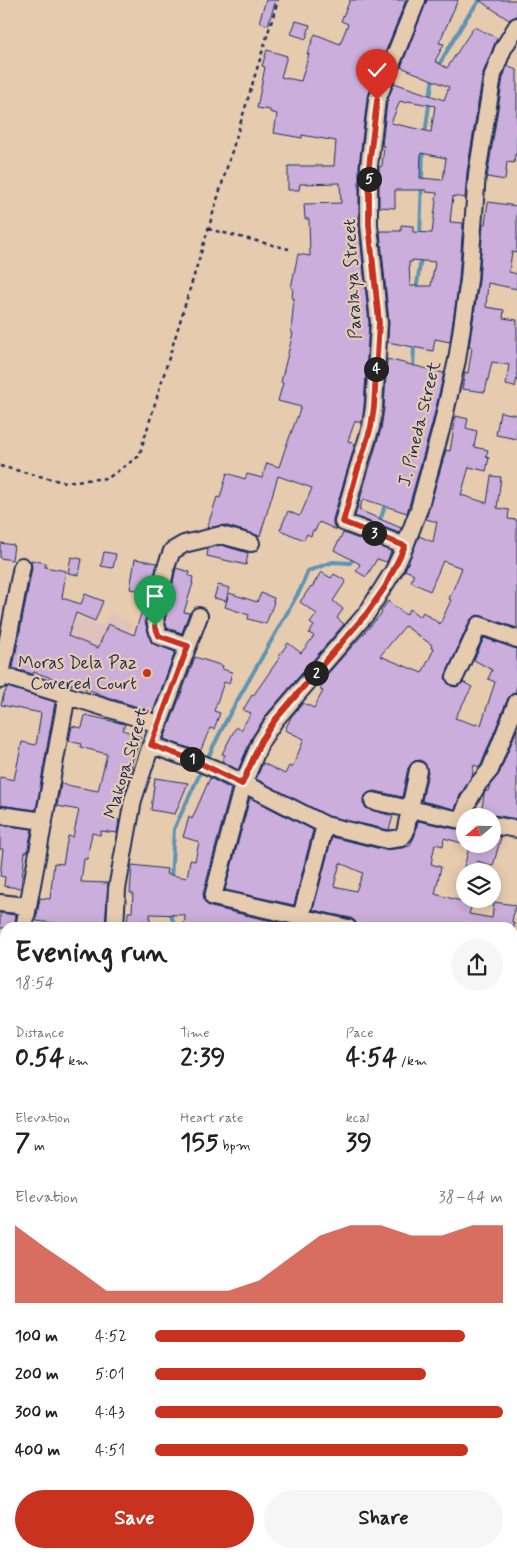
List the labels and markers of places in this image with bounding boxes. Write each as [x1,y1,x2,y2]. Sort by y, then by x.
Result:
pin [356,49,398,100]
pin: 5 [356,166,382,192]
pin: 4 [364,356,388,382]
pin: 3 [362,520,386,546]
pin [134,575,176,626]
place label: Moras Dela Paz Covered Court [18,651,137,696]
pin: 2 [304,660,328,686]
marker: Moras Dela Paz Covered Court [141,667,153,679]
pin: 1 [180,746,204,772]

